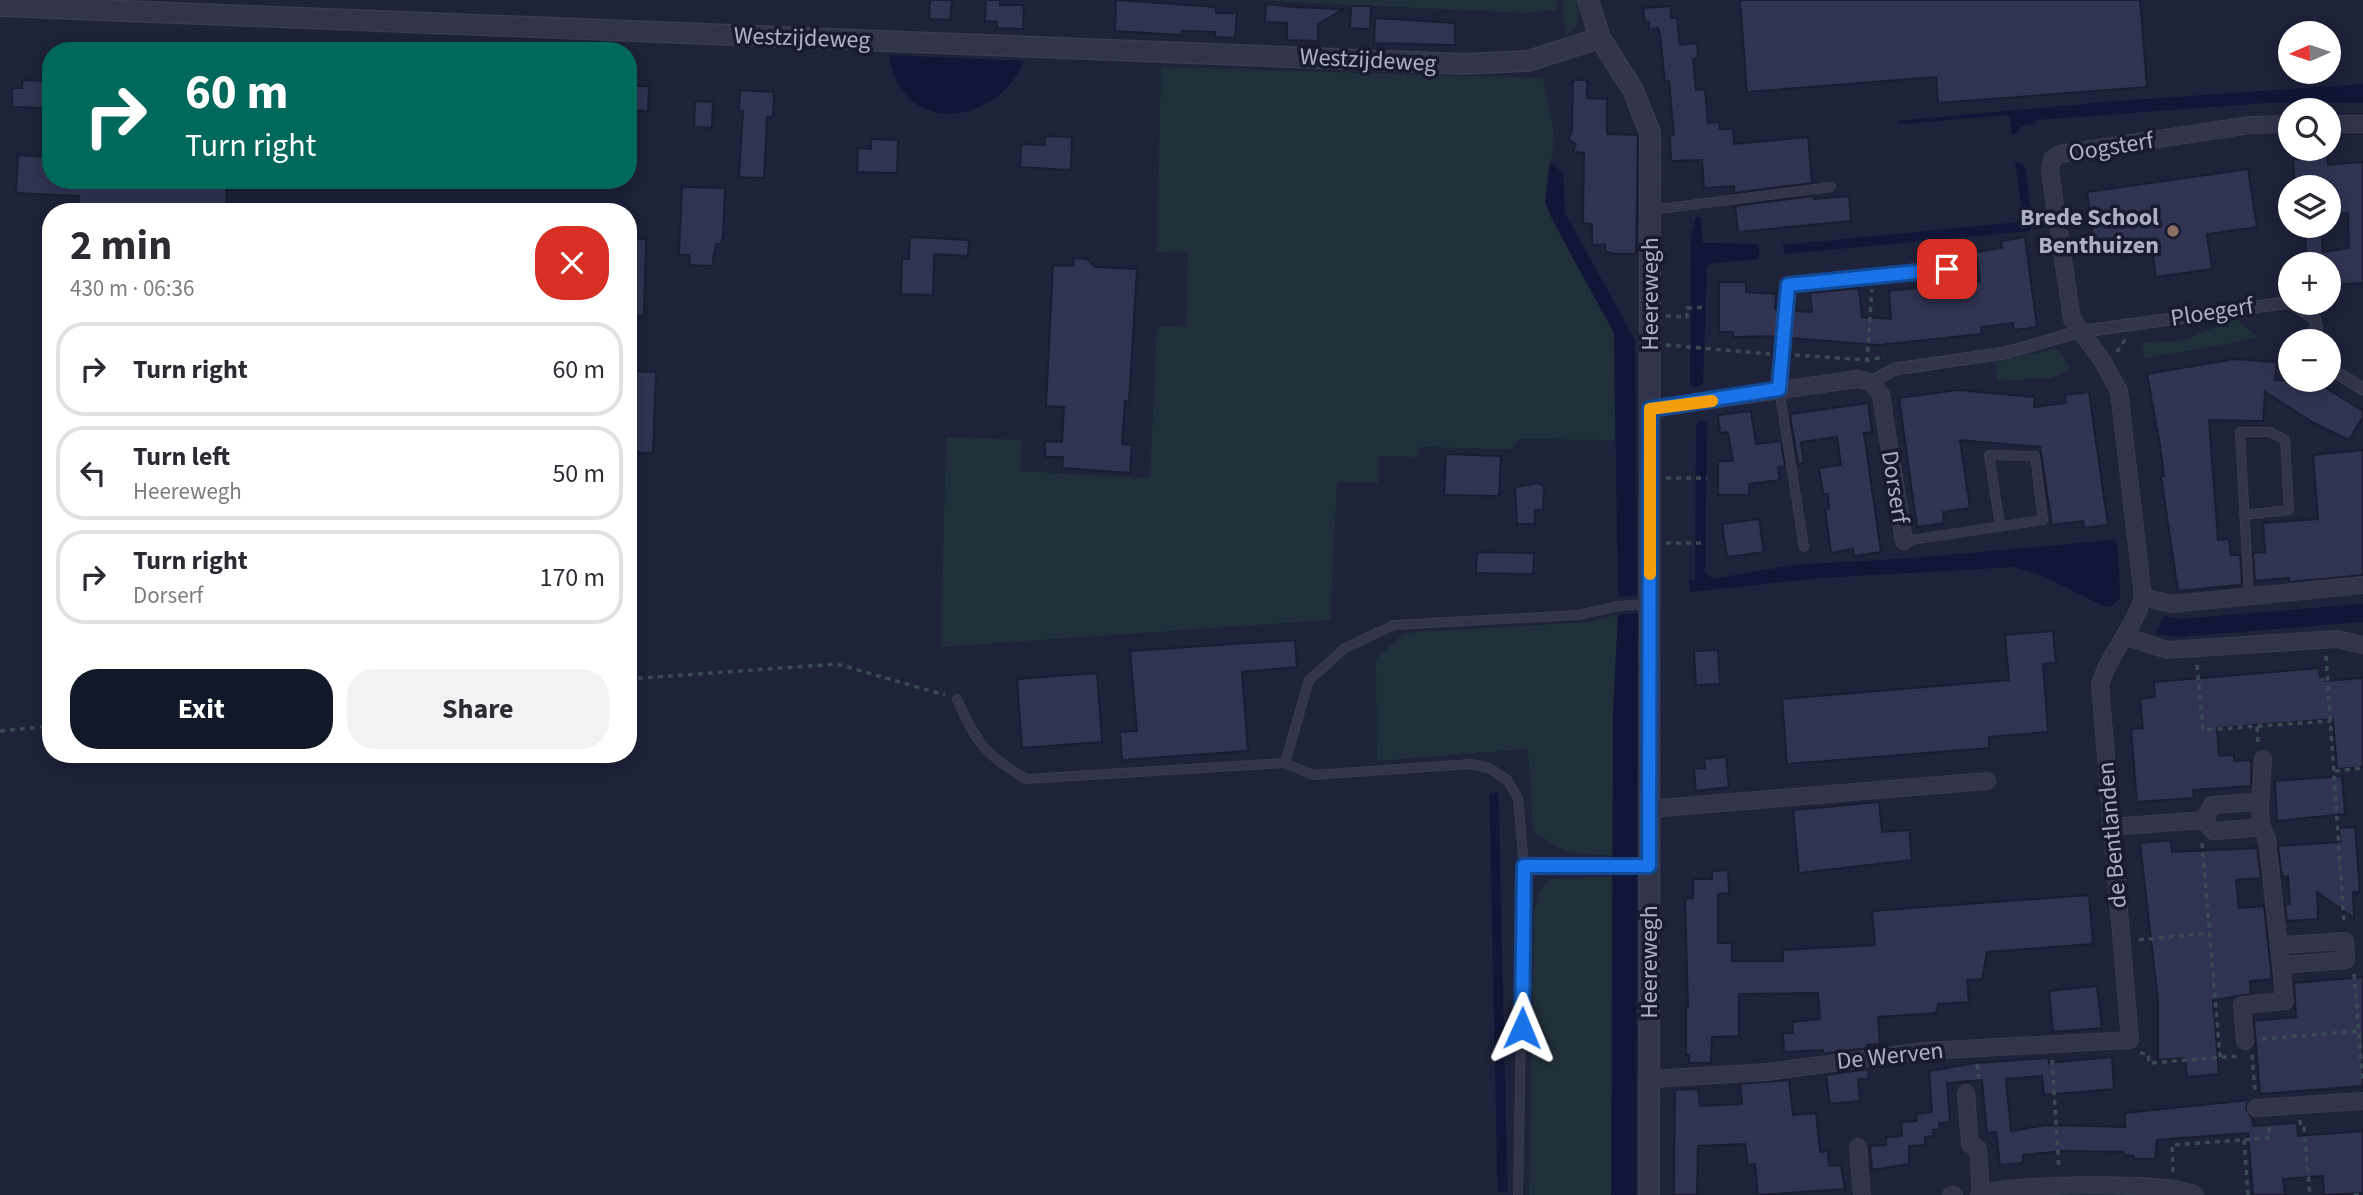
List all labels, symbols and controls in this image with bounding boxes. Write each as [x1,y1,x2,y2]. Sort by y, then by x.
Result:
street label: Westzijdeweg [733,18,871,58]
north arrow [2278,21,2342,84]
map controls [2278,21,2341,392]
street label: Westzijdeweg [1299,39,1437,81]
text: 60 m [185,58,289,128]
icon: right [70,70,161,161]
button: search [2278,98,2341,161]
text: Turn right [185,123,316,169]
street label: Oogsterf [2066,123,2157,171]
button: layers [2278,175,2341,238]
place label: Brede School Benthuizen [2020,200,2159,263]
text: 2 min [70,216,172,276]
marker: Brede School Benthuizen [2165,223,2181,239]
button: close [535,226,609,300]
street label: Heerewegh [1633,237,1668,351]
pin [1917,239,1977,299]
icon: arrive [1928,250,1966,288]
button: + [2278,252,2341,315]
text: 430 m · 06:36 [70,272,194,305]
street label: Ploegerf [2168,288,2257,336]
button: − [2278,329,2341,392]
icon: right [74,350,112,388]
text: Turn right [133,351,248,388]
text: 60 m [552,351,605,388]
text: Turn left [133,438,230,475]
street label: Dorserf [1872,448,1918,527]
icon: left [74,454,112,492]
text: 50 m [552,455,605,492]
text: Heerewegh [133,475,242,508]
text: Turn right [133,542,248,579]
icon: right [74,558,112,596]
text: 170 m [539,559,605,596]
text: Dorserf [133,579,203,612]
button: Exit [70,669,333,749]
button: Share [347,669,609,749]
street label: de Bentlanden [2088,760,2136,910]
street label: Heerewegh [1632,905,1667,1019]
position arrow [1485,991,1559,1065]
street label: De Werven [1835,1033,1945,1079]

